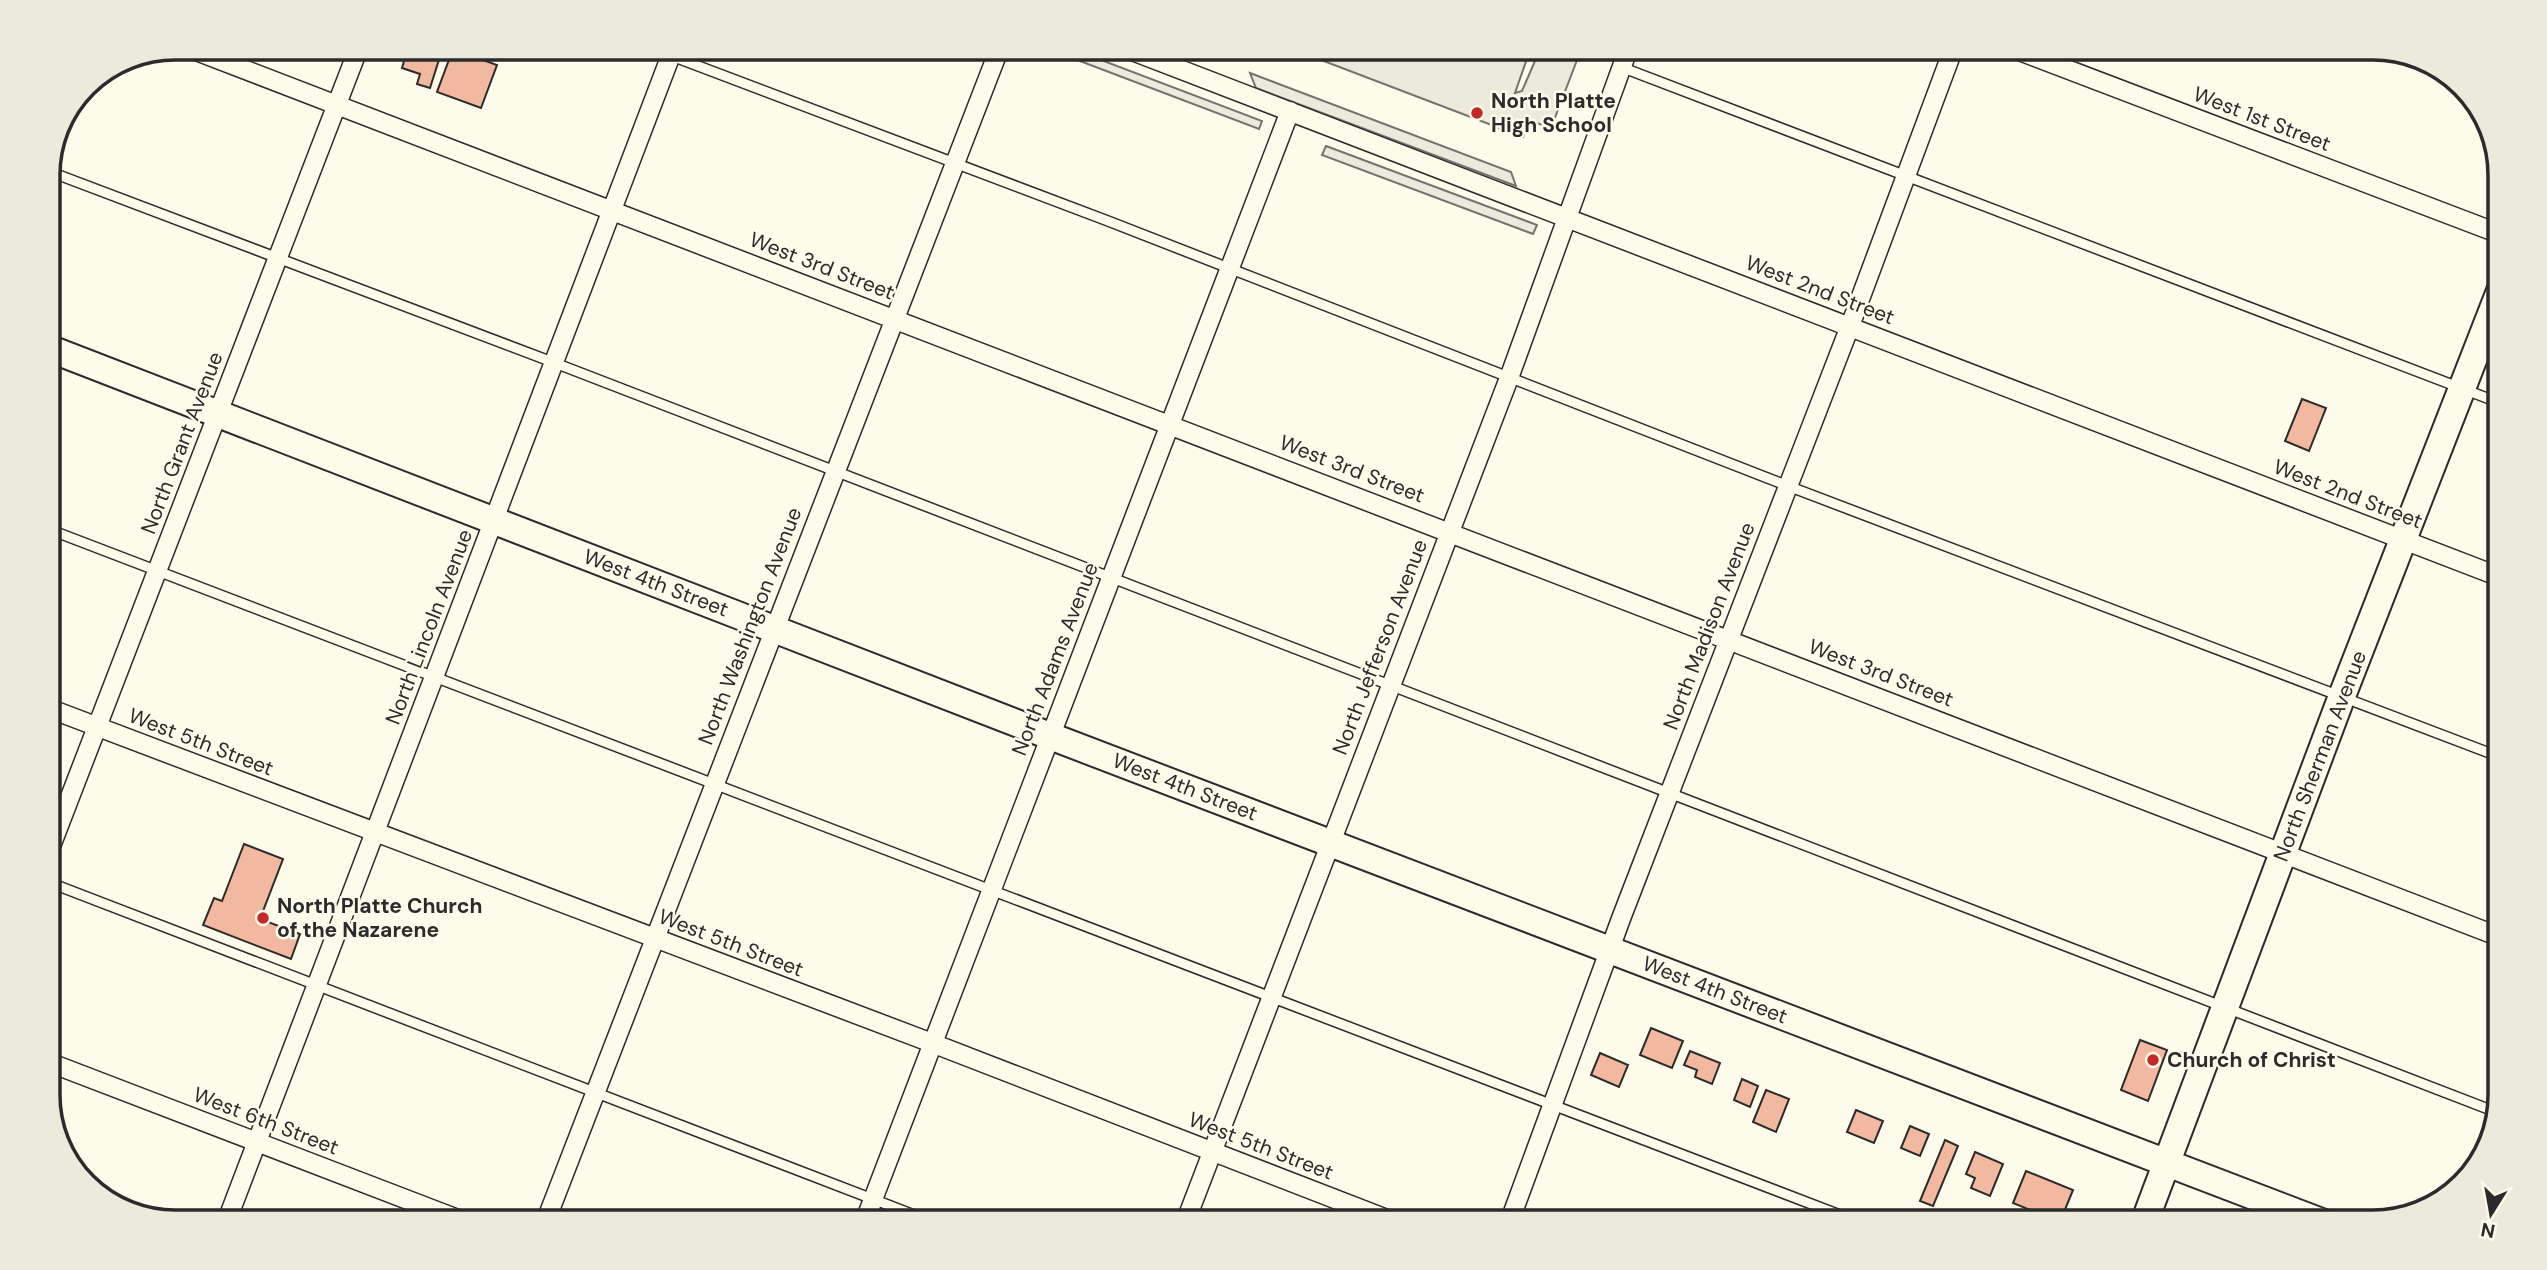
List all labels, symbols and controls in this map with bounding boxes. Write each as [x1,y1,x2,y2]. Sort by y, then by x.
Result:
street label: West 1st Street [2189,80,2335,158]
place label: North Platte High School [1491,87,1616,139]
marker: North Platte High School [1469,105,1485,121]
street label: West 3rd Street [745,225,899,307]
street label: West 2nd Street [1741,249,1899,331]
street label: North Grant Avenue [134,348,230,538]
street label: West 3rd Street [1275,428,1429,510]
street label: West 2nd Street [2269,453,2427,535]
street label: North Washington Avenue [692,503,808,749]
street label: North Madison Avenue [1657,518,1761,734]
street label: North Lincoln Avenue [379,525,479,729]
street label: North Jefferson Avenue [1326,535,1434,759]
street label: West 4th Street [579,542,733,624]
street label: North Adams Avenue [1005,558,1105,760]
street label: West 3rd Street [1804,632,1958,714]
street label: North Sherman Avenue [2267,646,2373,865]
street label: West 5th Street [124,701,278,783]
street label: West 4th Street [1108,746,1262,828]
place label: North Platte Church of the Nazarene [277,892,482,944]
street label: West 5th Street [654,902,808,984]
marker: North Platte Church of the Nazarene [255,910,271,926]
street label: West 4th Street [1638,949,1792,1031]
place label: Church of Christ [2167,1046,2336,1074]
marker: Church of Christ [2145,1052,2161,1068]
street label: West 6th Street [189,1080,343,1162]
street label: West 5th Street [1184,1105,1338,1187]
north arrow [2456,1179,2526,1249]
text: N [2479,1217,2497,1244]

